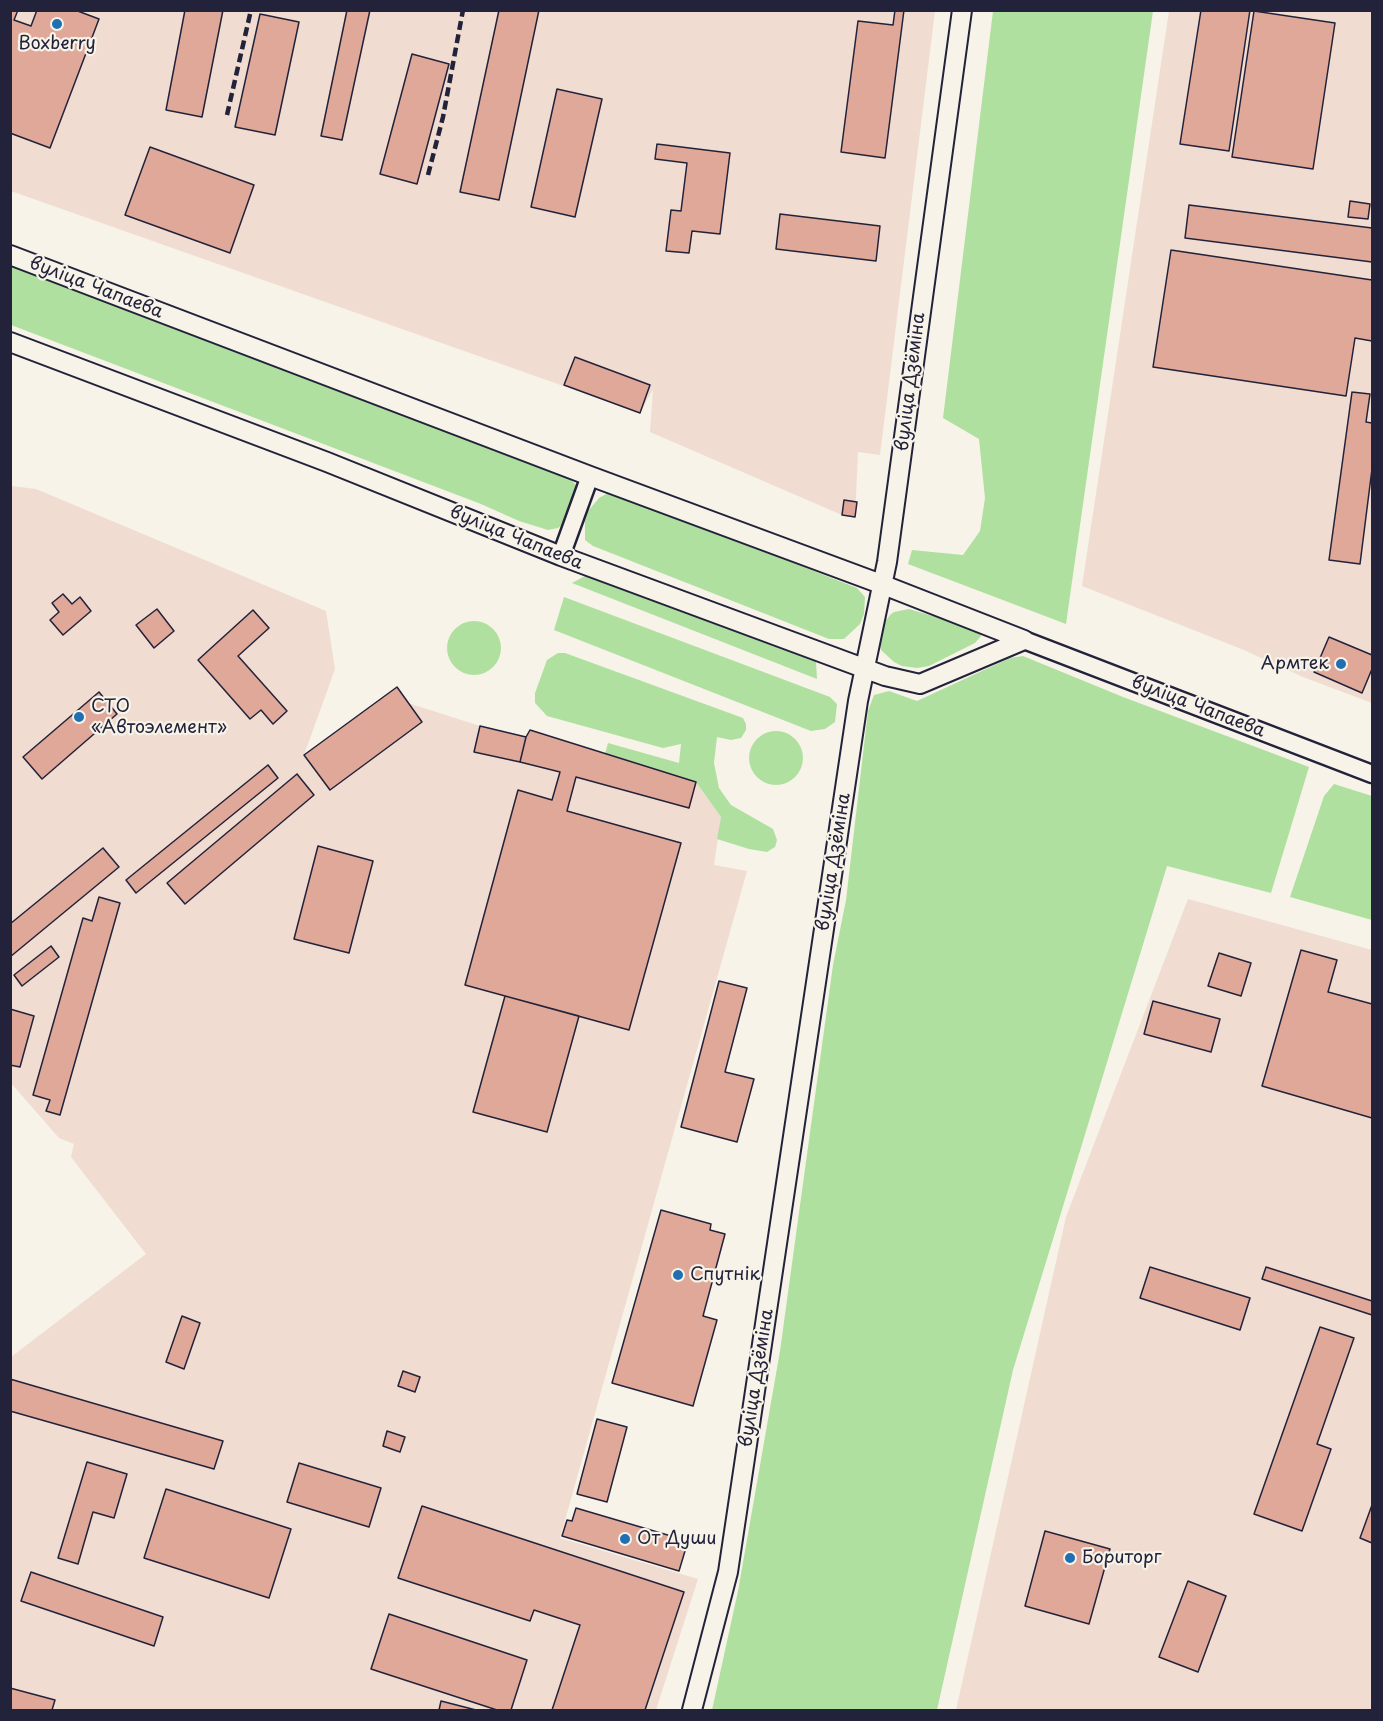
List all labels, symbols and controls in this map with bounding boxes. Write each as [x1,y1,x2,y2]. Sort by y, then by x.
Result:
marker: Boxberry [50,17,64,31]
place label: Boxberry [18,33,96,55]
street label: вуліца Чапаева [26,253,166,323]
street label: вуліца Дзёміна [892,311,930,453]
street label: вуліца Чапаева [446,501,586,575]
place label: Армтек [1261,653,1329,675]
marker: Армтек [1334,657,1348,671]
street label: вуліца Чапаева [1128,672,1268,742]
place label: СТО «Автоэлемент» [91,696,227,738]
marker: СТО «Автоэлемент» [72,710,86,724]
street label: вуліца Дзёміна [812,791,856,933]
place label: Спутнік [690,1264,760,1286]
marker: Спутнік [671,1268,685,1282]
street label: вуліца Дзёміна [735,1307,779,1449]
place label: От Души [637,1528,716,1550]
marker: От Души [618,1532,632,1546]
place label: Бориторг [1082,1547,1162,1569]
marker: Бориторг [1063,1551,1077,1565]

